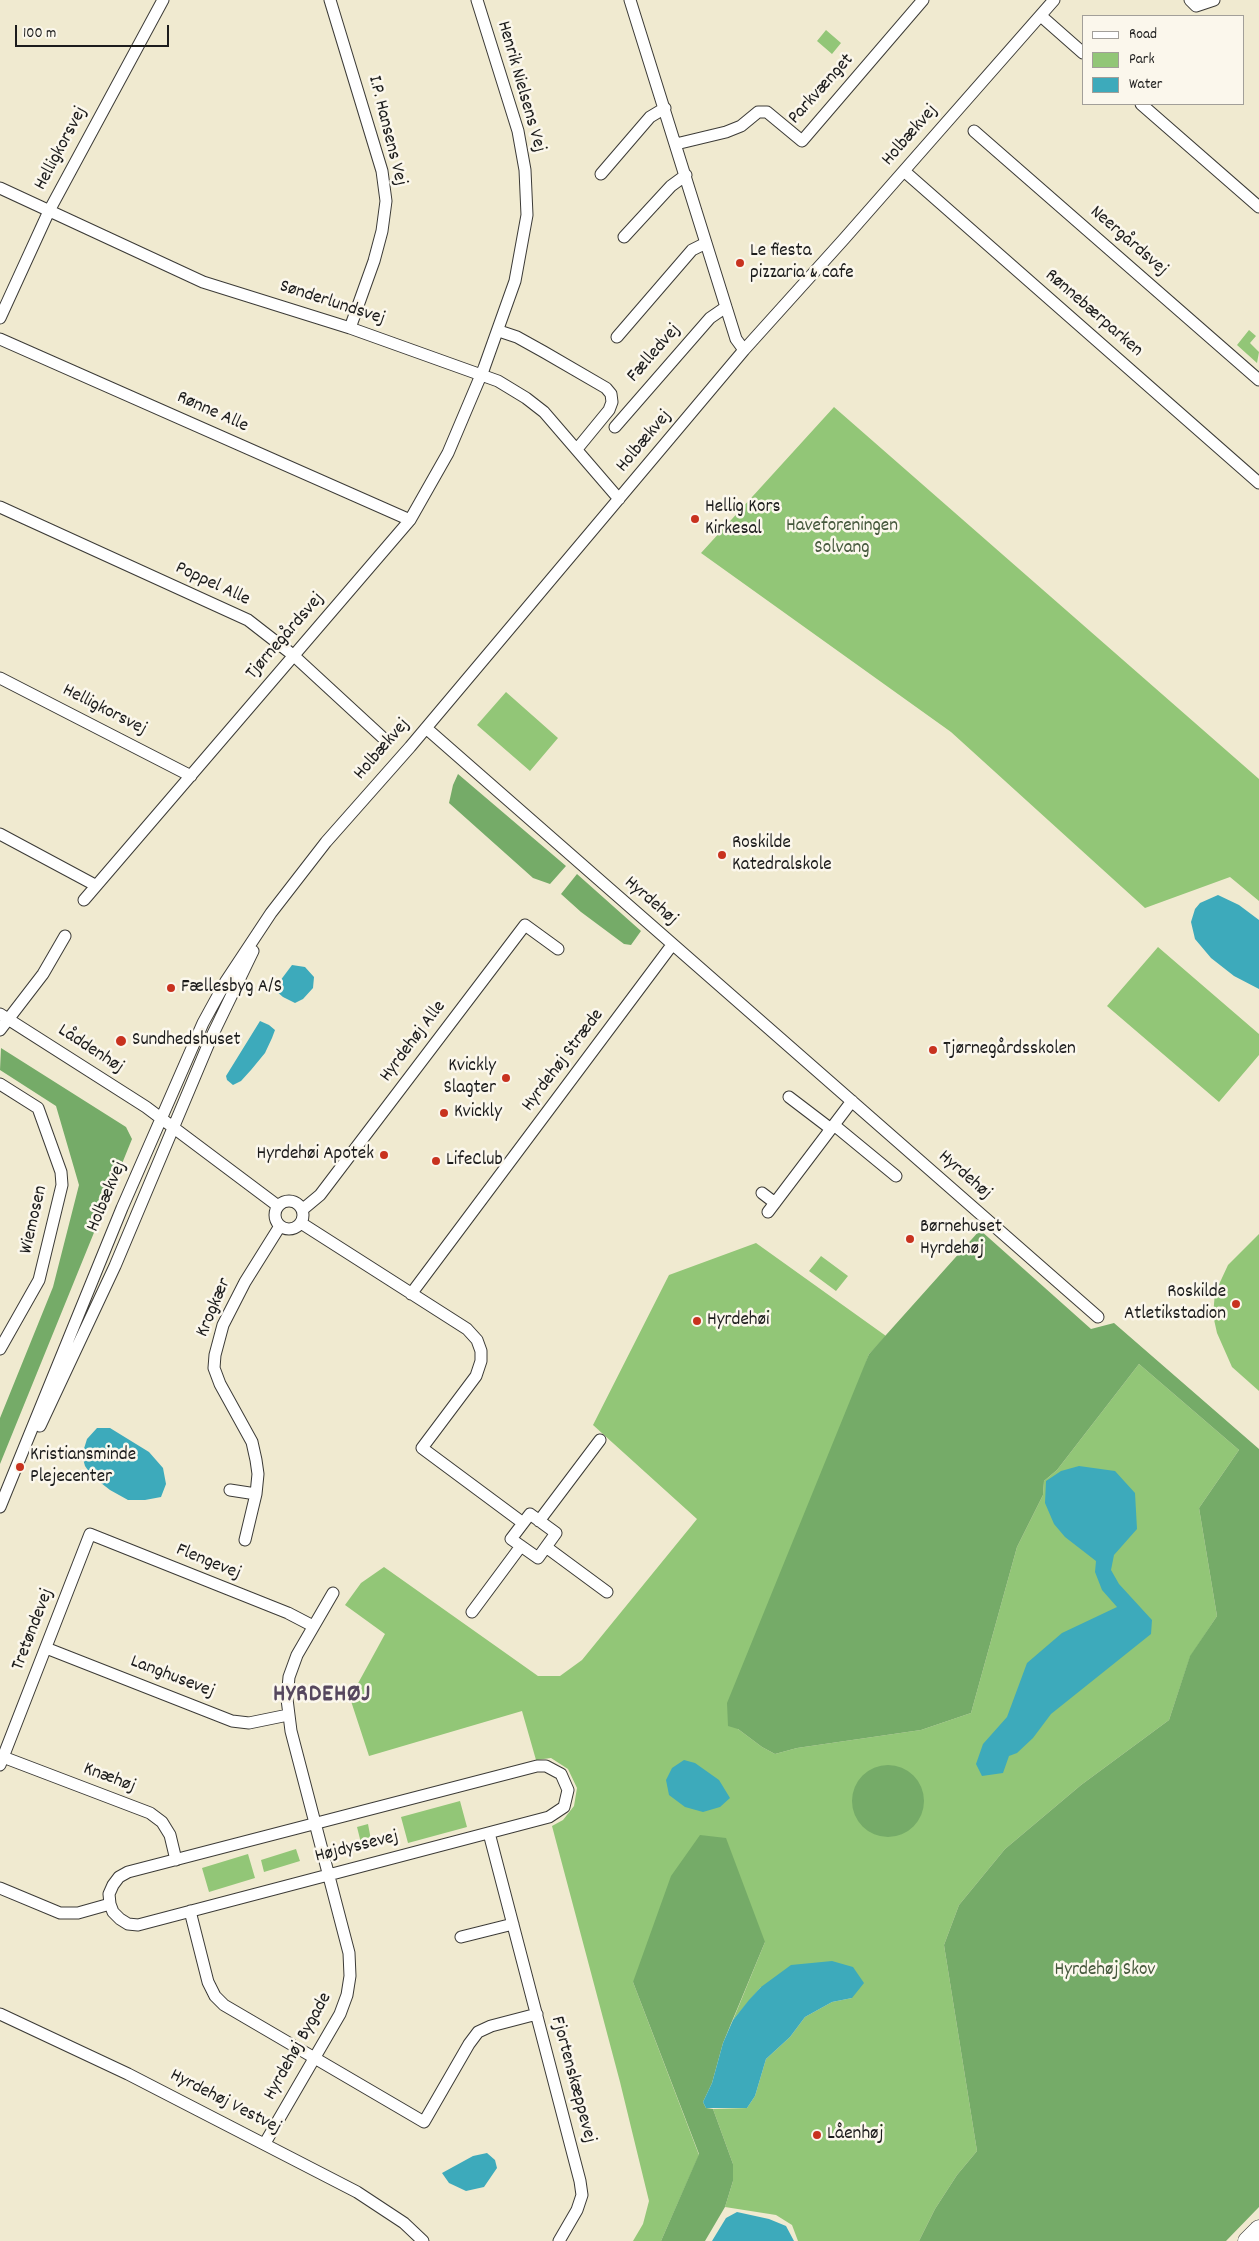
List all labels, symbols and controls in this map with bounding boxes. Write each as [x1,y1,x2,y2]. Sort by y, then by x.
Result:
scale bar [18,15,171,47]
legend [1082,15,1244,105]
street label: Henrik Nielsens Vej [490,19,550,155]
text: 100 m [23,23,56,45]
text: Road [1129,24,1157,46]
text: Park [1129,49,1155,71]
street label: Parkvænget [784,50,860,130]
street label: I.P. Hansens Vej [361,74,411,188]
text: Water [1129,74,1162,96]
street label: Holbækvej [878,100,944,172]
street label: Helligkorsvej [30,103,94,195]
street label: Neergårdsvej [1084,202,1172,282]
place label: Le fiesta pizzaria & cafe [750,241,854,285]
marker: Le fiesta pizzaria & cafe [734,257,746,269]
street label: Rønnebærparken [1039,265,1147,363]
street label: Sønderlundsvej [276,276,388,332]
street label: Fælledvej [623,320,687,388]
street label: Rønne Alle [173,387,251,439]
street label: Holbækvej [612,406,678,478]
place label: Hellig Kors Kirkesal [705,497,781,541]
marker: Hellig Kors Kirkesal [689,513,701,525]
park label: Haveforeningen Solvang [786,516,898,560]
street label: Poppel Alle [171,558,253,612]
street label: Tjørnegårdsvej [242,589,330,685]
street label: Helligkorsvej [58,680,150,742]
street label: Holbækvej [350,714,416,786]
place label: Roskilde Katedralskole [732,833,832,877]
marker: Roskilde Katedralskole [716,849,728,861]
street label: Hyrdehøj [618,872,682,932]
place label: Fællesbyg A/S [181,977,282,999]
marker: Fællesbyg A/S [165,982,177,994]
street label: Hyrdehøj Alle [376,997,452,1087]
street label: Hyrdehøj Stræde [518,1005,610,1117]
street label: Låddenhøj [53,1020,127,1080]
place label: Sundhedshuset [132,1030,240,1052]
marker: Sundhedshuset [114,1034,128,1048]
place label: Tjørnegårdsskolen [943,1039,1076,1061]
marker: Tjørnegårdsskolen [927,1044,939,1056]
place label: Kvickly Slagter [443,1056,496,1100]
marker: Kvickly Slagter [500,1072,512,1084]
place label: Kvickly [454,1102,502,1124]
marker: Kvickly [438,1107,450,1119]
place label: Hyrdehøi Apotek [257,1144,374,1166]
street label: Hyrdehøj [932,1146,996,1206]
marker: Hyrdehøi Apotek [378,1149,390,1161]
place label: LifeClub [446,1150,503,1172]
marker: LifeClub [430,1155,442,1167]
street label: Holbækvej [83,1158,133,1236]
street label: Wiemosen [16,1184,54,1256]
place label: Børnehuset Hyrdehøj [920,1217,1002,1261]
marker: Børnehuset Hyrdehøj [904,1233,916,1245]
street label: Krogkær [192,1275,238,1341]
place label: Roskilde Atletikstadion [1124,1282,1226,1326]
marker: Roskilde Atletikstadion [1230,1298,1242,1310]
place label: Hyrdehøi [707,1310,769,1332]
marker: Hyrdehøi [691,1315,703,1327]
place label: Kristiansminde Plejecenter [30,1445,136,1489]
marker: Kristiansminde Plejecenter [14,1461,26,1473]
street label: Flengevej [172,1540,244,1586]
street label: Tretøndevej [8,1586,60,1674]
street label: Langhusevej [127,1652,217,1704]
district label: HYRDEHØJ [272,1683,372,1711]
street label: Knæhøj [80,1759,138,1799]
street label: Højdyssevej [313,1827,401,1869]
park label: Hyrdehøj Skov [1055,1960,1155,1982]
street label: Hyrdehøj Bygade [260,1989,338,2105]
street label: Fjortenskæppevej [544,2014,600,2146]
street label: Hyrdehøj Vestvej [165,2065,285,2141]
place label: Låenhøj [827,2124,884,2146]
marker: Låenhøj [811,2129,823,2141]

